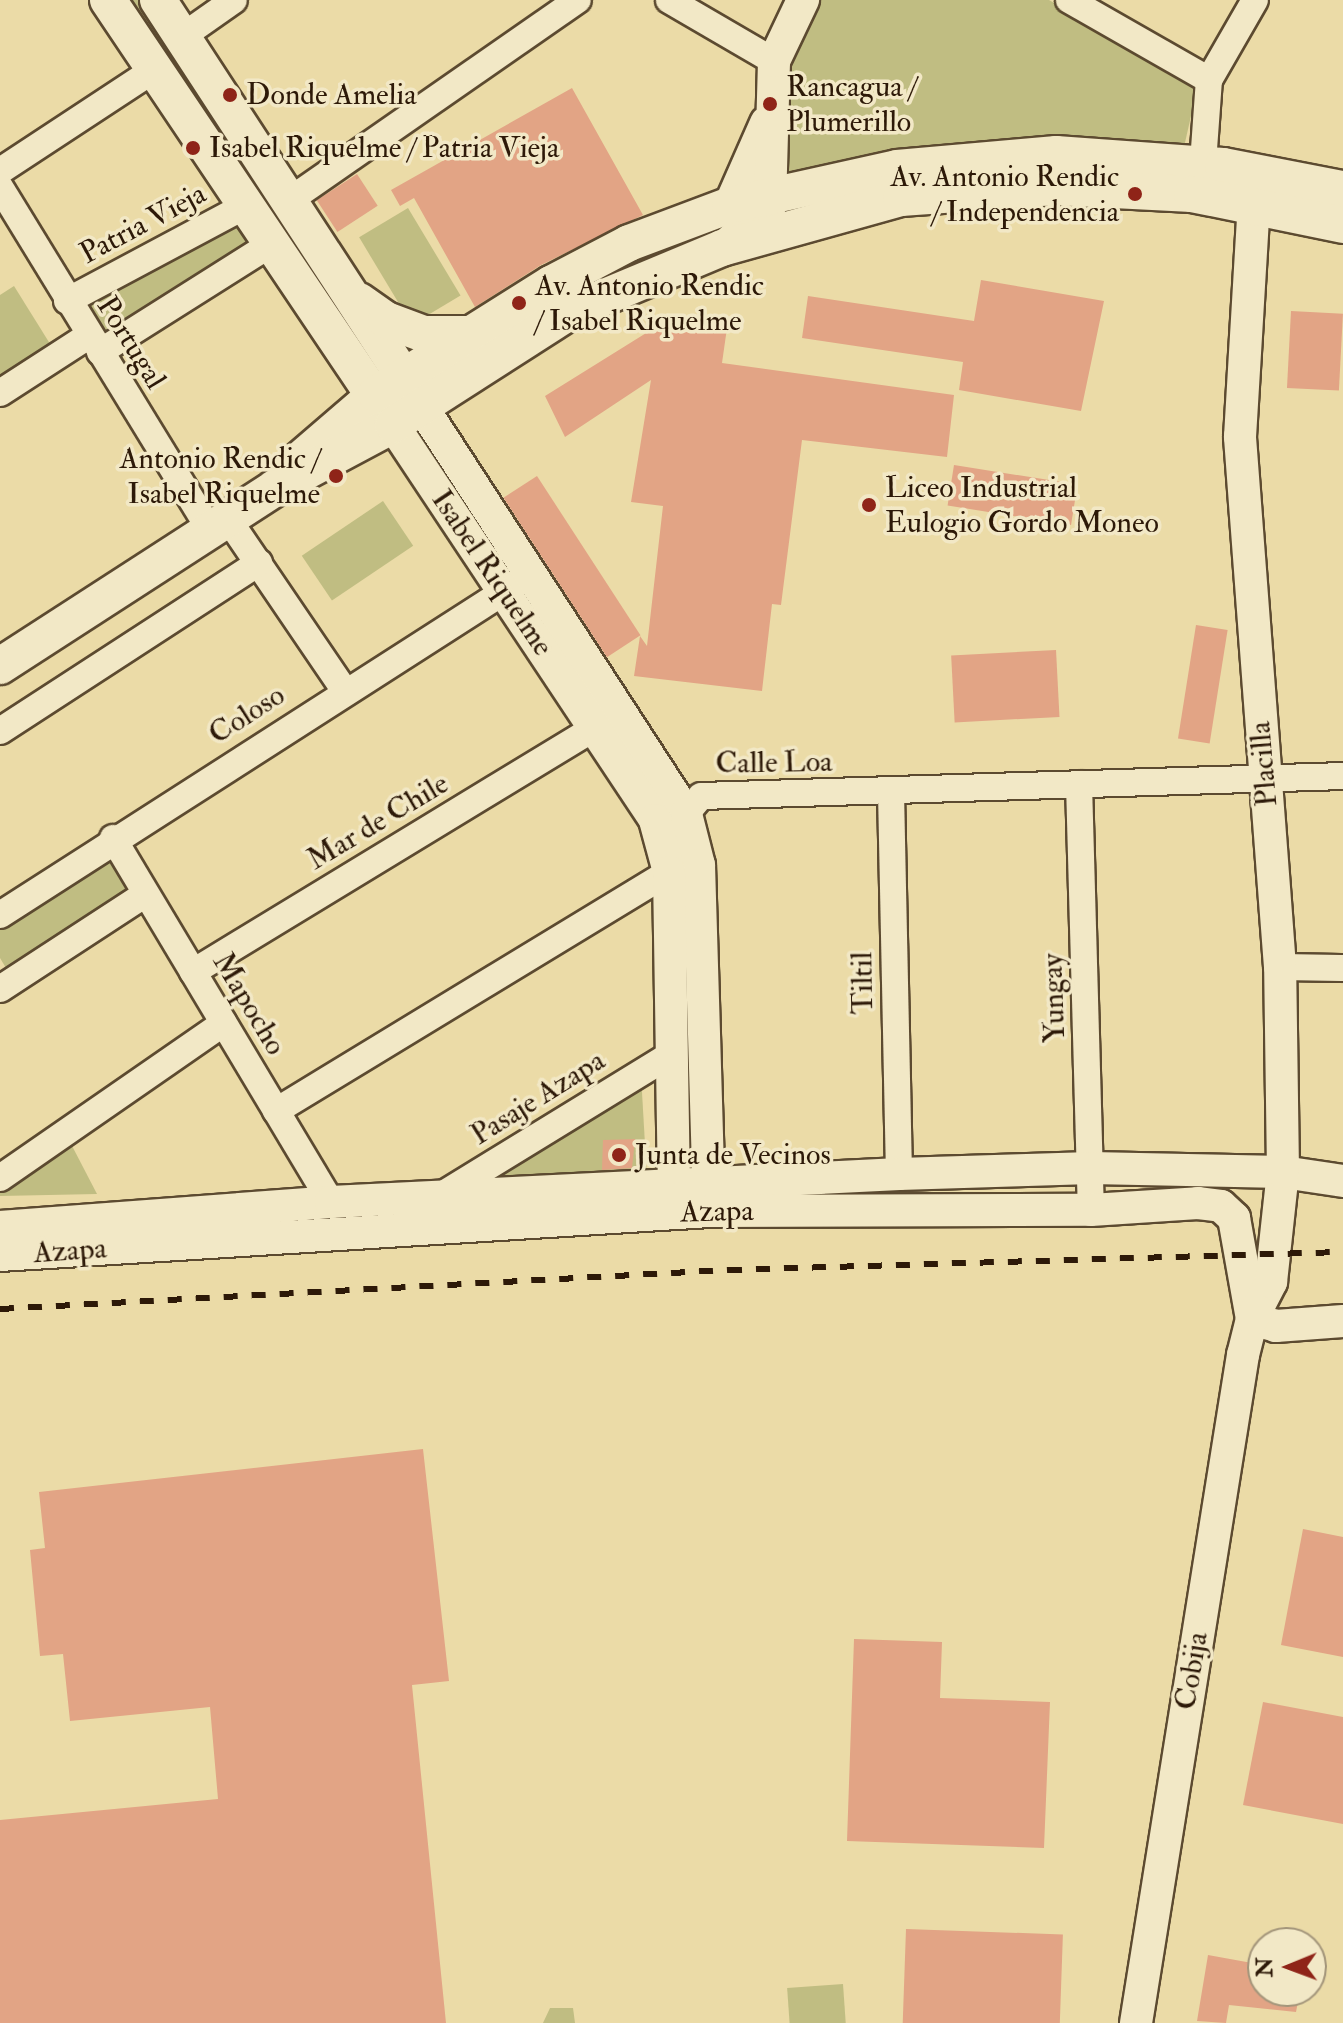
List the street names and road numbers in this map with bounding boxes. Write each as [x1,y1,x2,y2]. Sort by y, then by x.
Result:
street label: Patria Vieja [74,176,212,272]
street label: Portugal [89,290,173,396]
street label: Isabel Riquelme [423,483,561,663]
street label: Coloso [202,677,292,753]
street label: Placilla [1242,720,1286,808]
street label: Calle Loa [715,744,833,782]
street label: Mar de Chile [301,766,455,878]
street label: Mapocho [204,946,294,1062]
street label: Tiltil [844,951,882,1015]
street label: Yungay [1034,953,1074,1043]
street label: Pasaje Azapa [464,1043,612,1153]
street label: Azapa [680,1193,754,1231]
street label: Azapa [32,1230,108,1272]
street label: Cobija [1168,1630,1216,1712]

